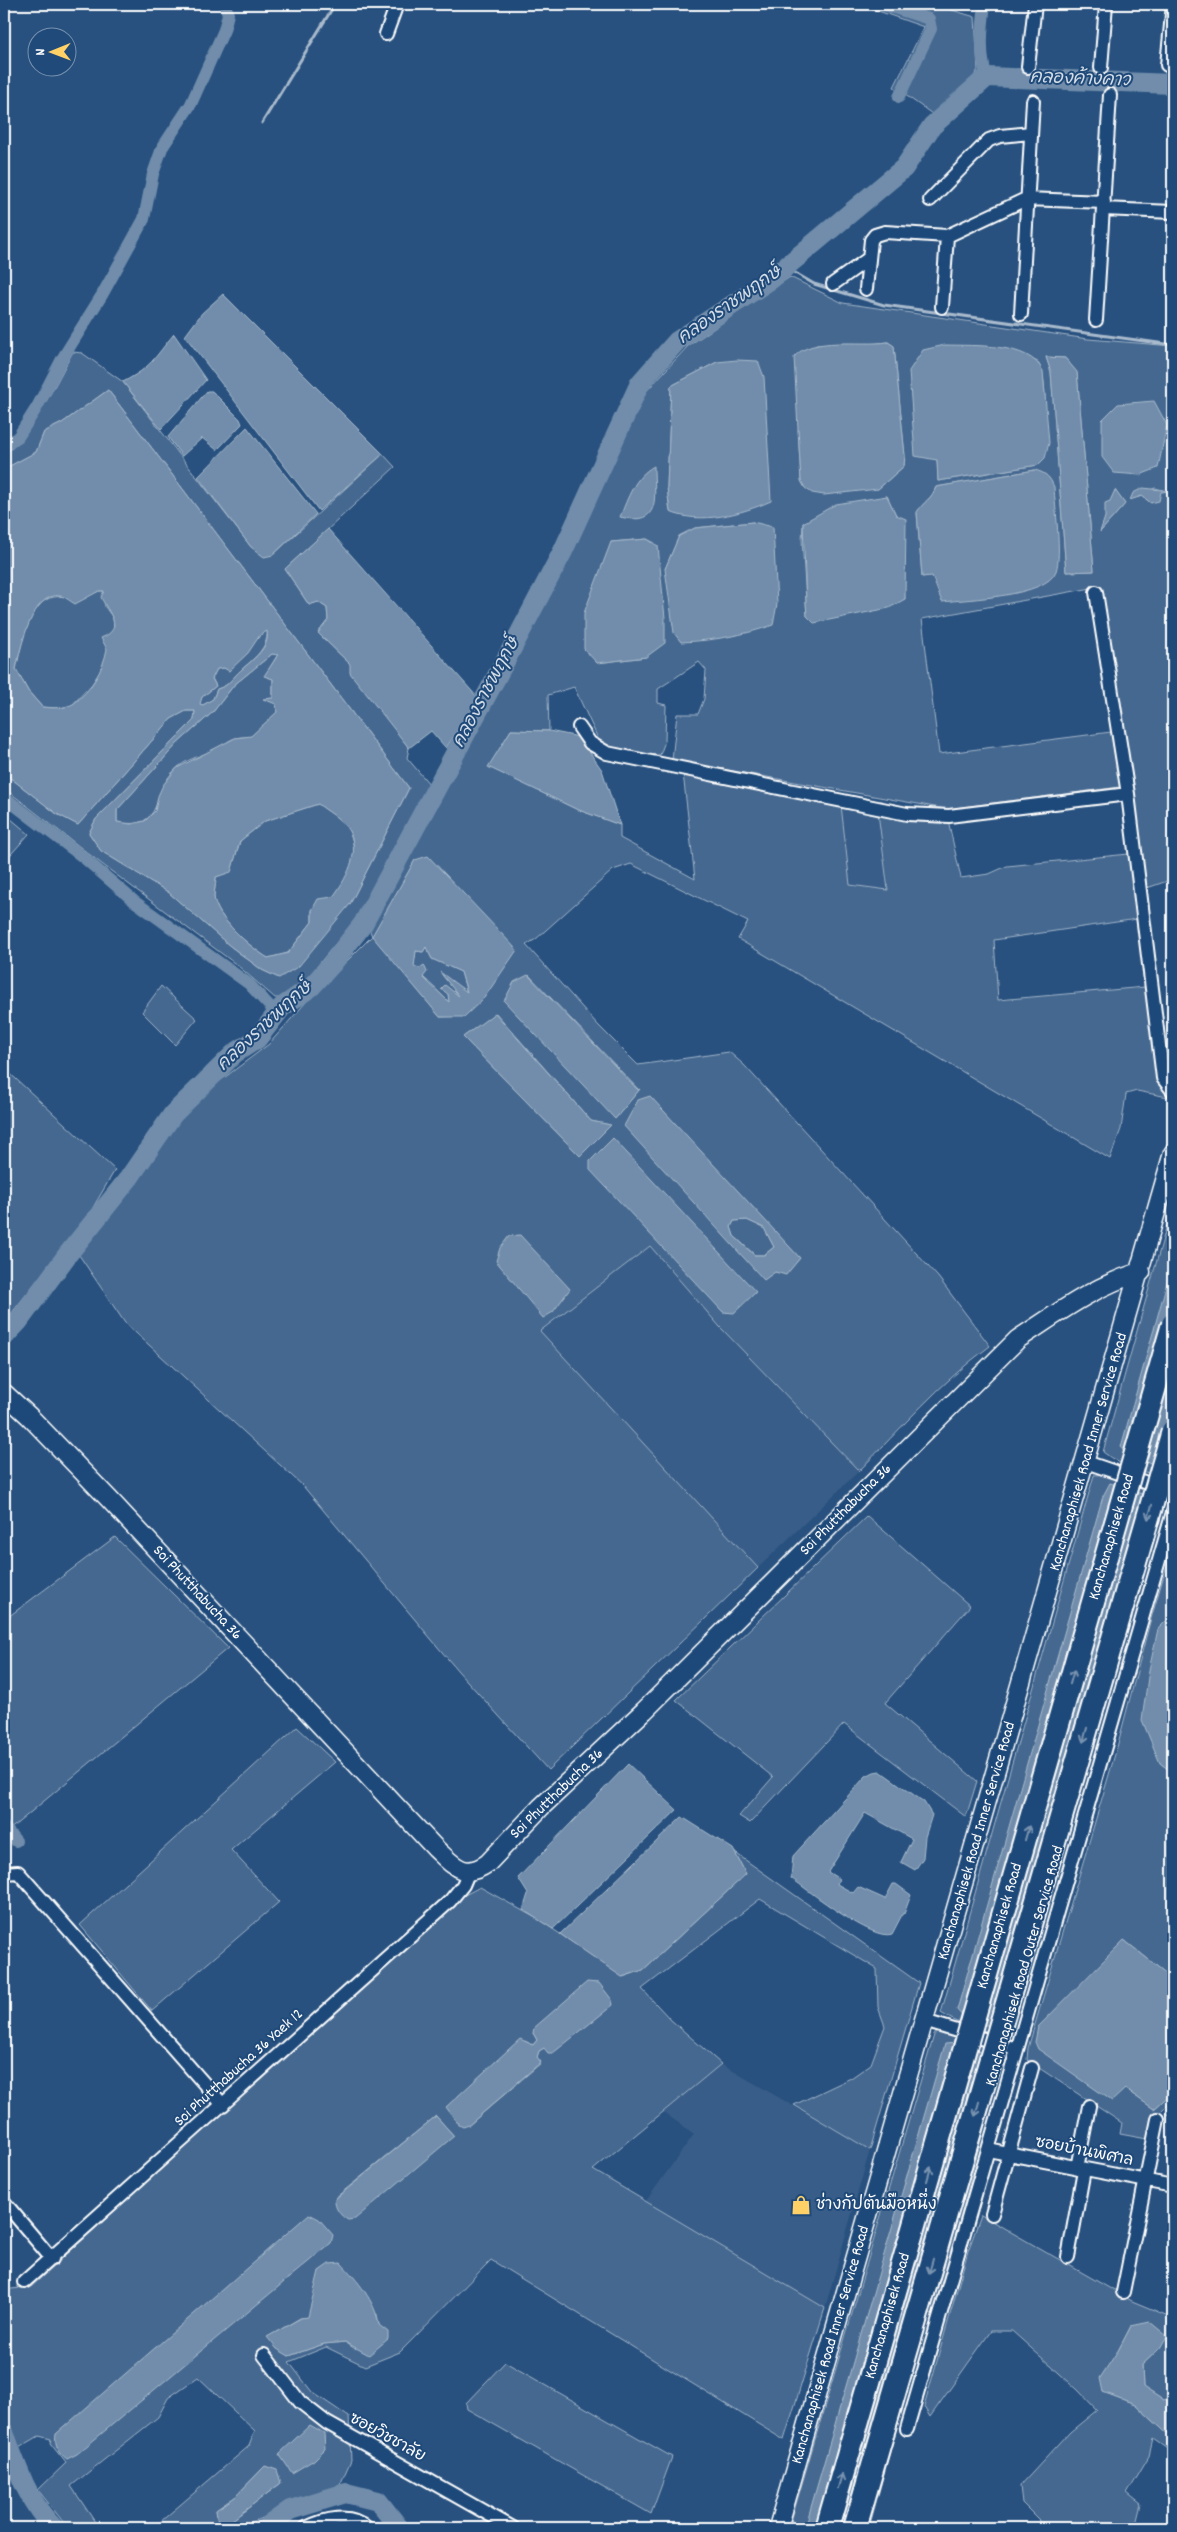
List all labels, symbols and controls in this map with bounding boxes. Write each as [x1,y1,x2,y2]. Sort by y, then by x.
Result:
north arrow [28,28,78,78]
text: N [31,48,51,56]
water label: คลองค้างคาว [1029,64,1133,94]
water label: คลองราชพฤกษ์ [672,257,790,351]
water label: คลองราชพฤกษ์ [446,629,528,752]
water label: คลองราชพฤกษ์ [211,973,321,1078]
street label: Kanchanaphisek Road Inner Service Road [1046,1331,1132,1573]
street label: Soi Phutthabucha 36 [795,1458,898,1561]
street label: Kanchanaphisek Road [1085,1472,1139,1602]
one-way arrow [1144,1503,1154,1519]
street label: Soi Phutthabucha 36 [147,1540,247,1646]
one-way arrow [1067,1669,1077,1685]
street label: Kanchanaphisek Road Inner Service Road [934,1720,1020,1962]
one-way arrow [1080,1726,1090,1742]
street label: Soi Phutthabucha 36 [505,1743,609,1845]
one-way arrow [1022,1825,1032,1841]
street label: Kanchanaphisek Road Outer Service Road [980,1843,1070,2089]
street label: Kanchanaphisek Road [973,1861,1027,1991]
street label: Soi Phutthabucha 36 Yaek 12 [169,2003,309,2133]
one-way arrow [971,2101,981,2117]
street label: ซอยบ้านพิศาล [1033,2130,1135,2173]
one-way arrow [924,2166,934,2182]
place label: ช่างกัปตันมือหนึ่ง [816,2188,936,2217]
shop icon: ช่างกัปตันมือหนึ่ง [790,2194,812,2216]
street label: Kanchanaphisek Road Inner Service Road [786,2223,876,2467]
street label: Kanchanaphisek Road [859,2250,917,2382]
one-way arrow [926,2257,936,2273]
street label: ซอยวิชชาลัย [345,2407,430,2468]
one-way arrow [836,2474,845,2490]

